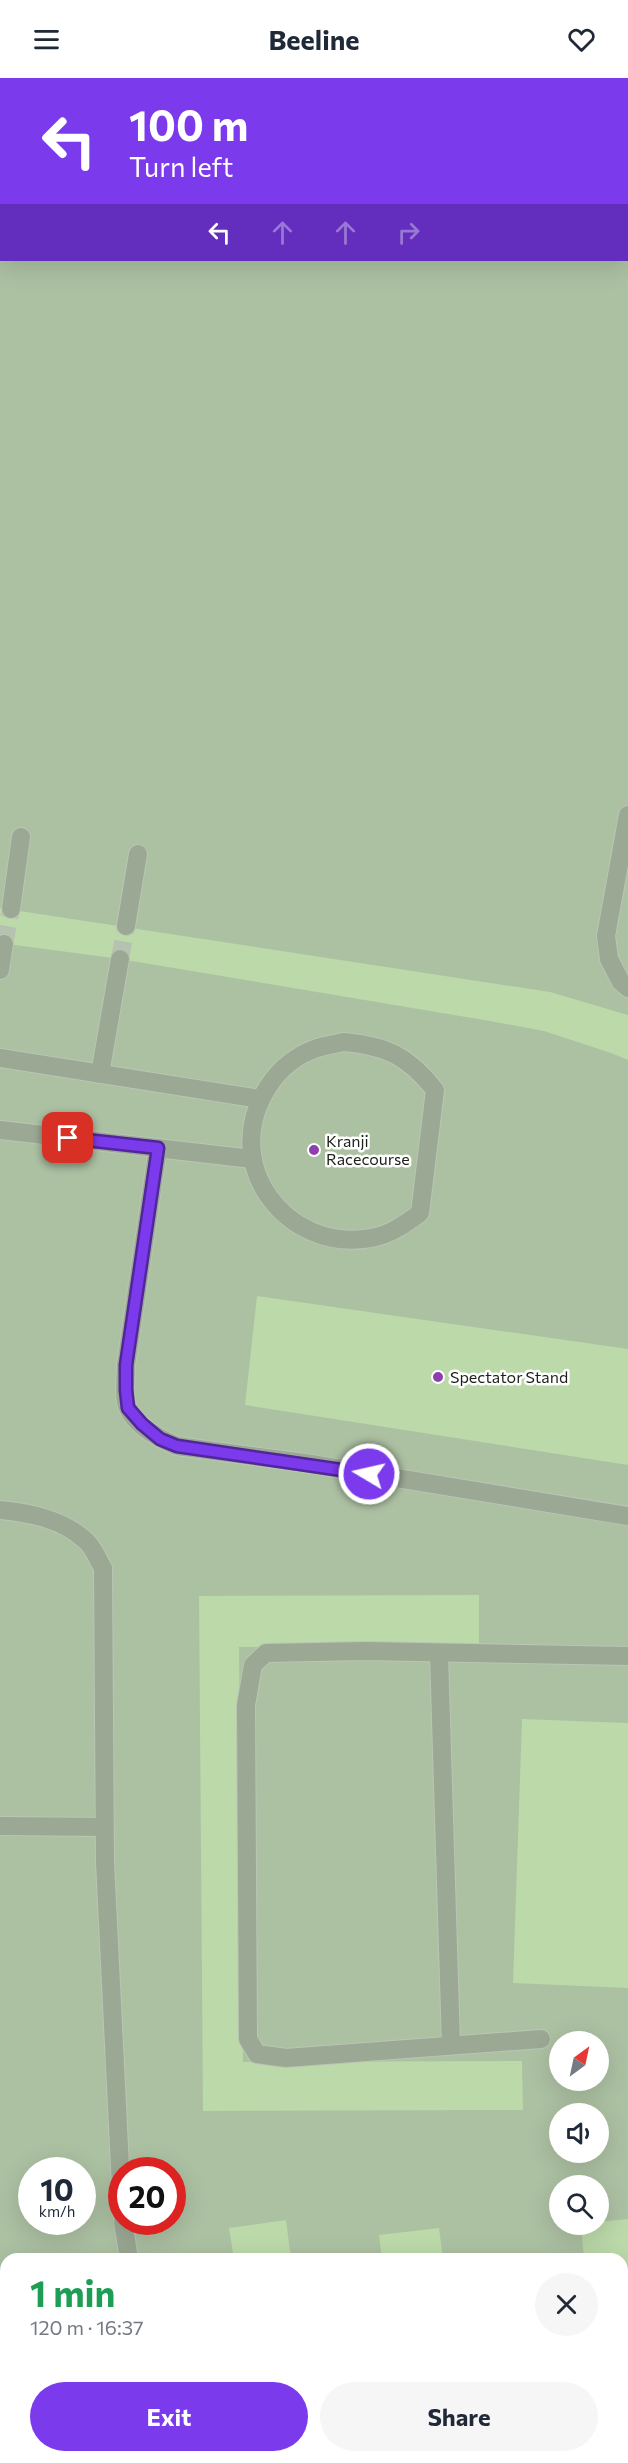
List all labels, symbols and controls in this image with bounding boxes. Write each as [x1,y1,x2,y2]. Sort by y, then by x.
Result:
icon: menu [30,23,63,56]
text: Beeline [268,23,360,56]
icon: heart [565,23,598,56]
text: 100 m [129,98,249,150]
icon: left [30,102,108,180]
text: Turn left [129,150,233,183]
icon: left [203,216,236,249]
icon: ahead [266,216,299,249]
icon: ahead [329,216,362,249]
icon: right [392,216,425,249]
pin [42,1112,93,1163]
icon: arrive [51,1121,84,1154]
place label: Kranji Racecourse [326,1131,410,1168]
marker: Kranji Racecourse [307,1143,321,1157]
place label: Spectator Stand [450,1367,568,1386]
marker: Spectator Stand [431,1370,445,1384]
position arrow [337,1442,401,1506]
north arrow [549,2031,609,2091]
map controls [549,2031,609,2235]
button: sound [549,2103,609,2163]
speed limit sign: 20 [108,2157,186,2235]
text: 10 [40,2170,74,2207]
button: search [549,2175,609,2235]
text: km/h [39,2202,75,2220]
text: 1 min [30,2270,115,2314]
button: close [535,2273,598,2336]
text: 120 m · 16:37 [30,2315,144,2339]
button: Exit [30,2382,308,2451]
button: Share [320,2382,598,2451]

